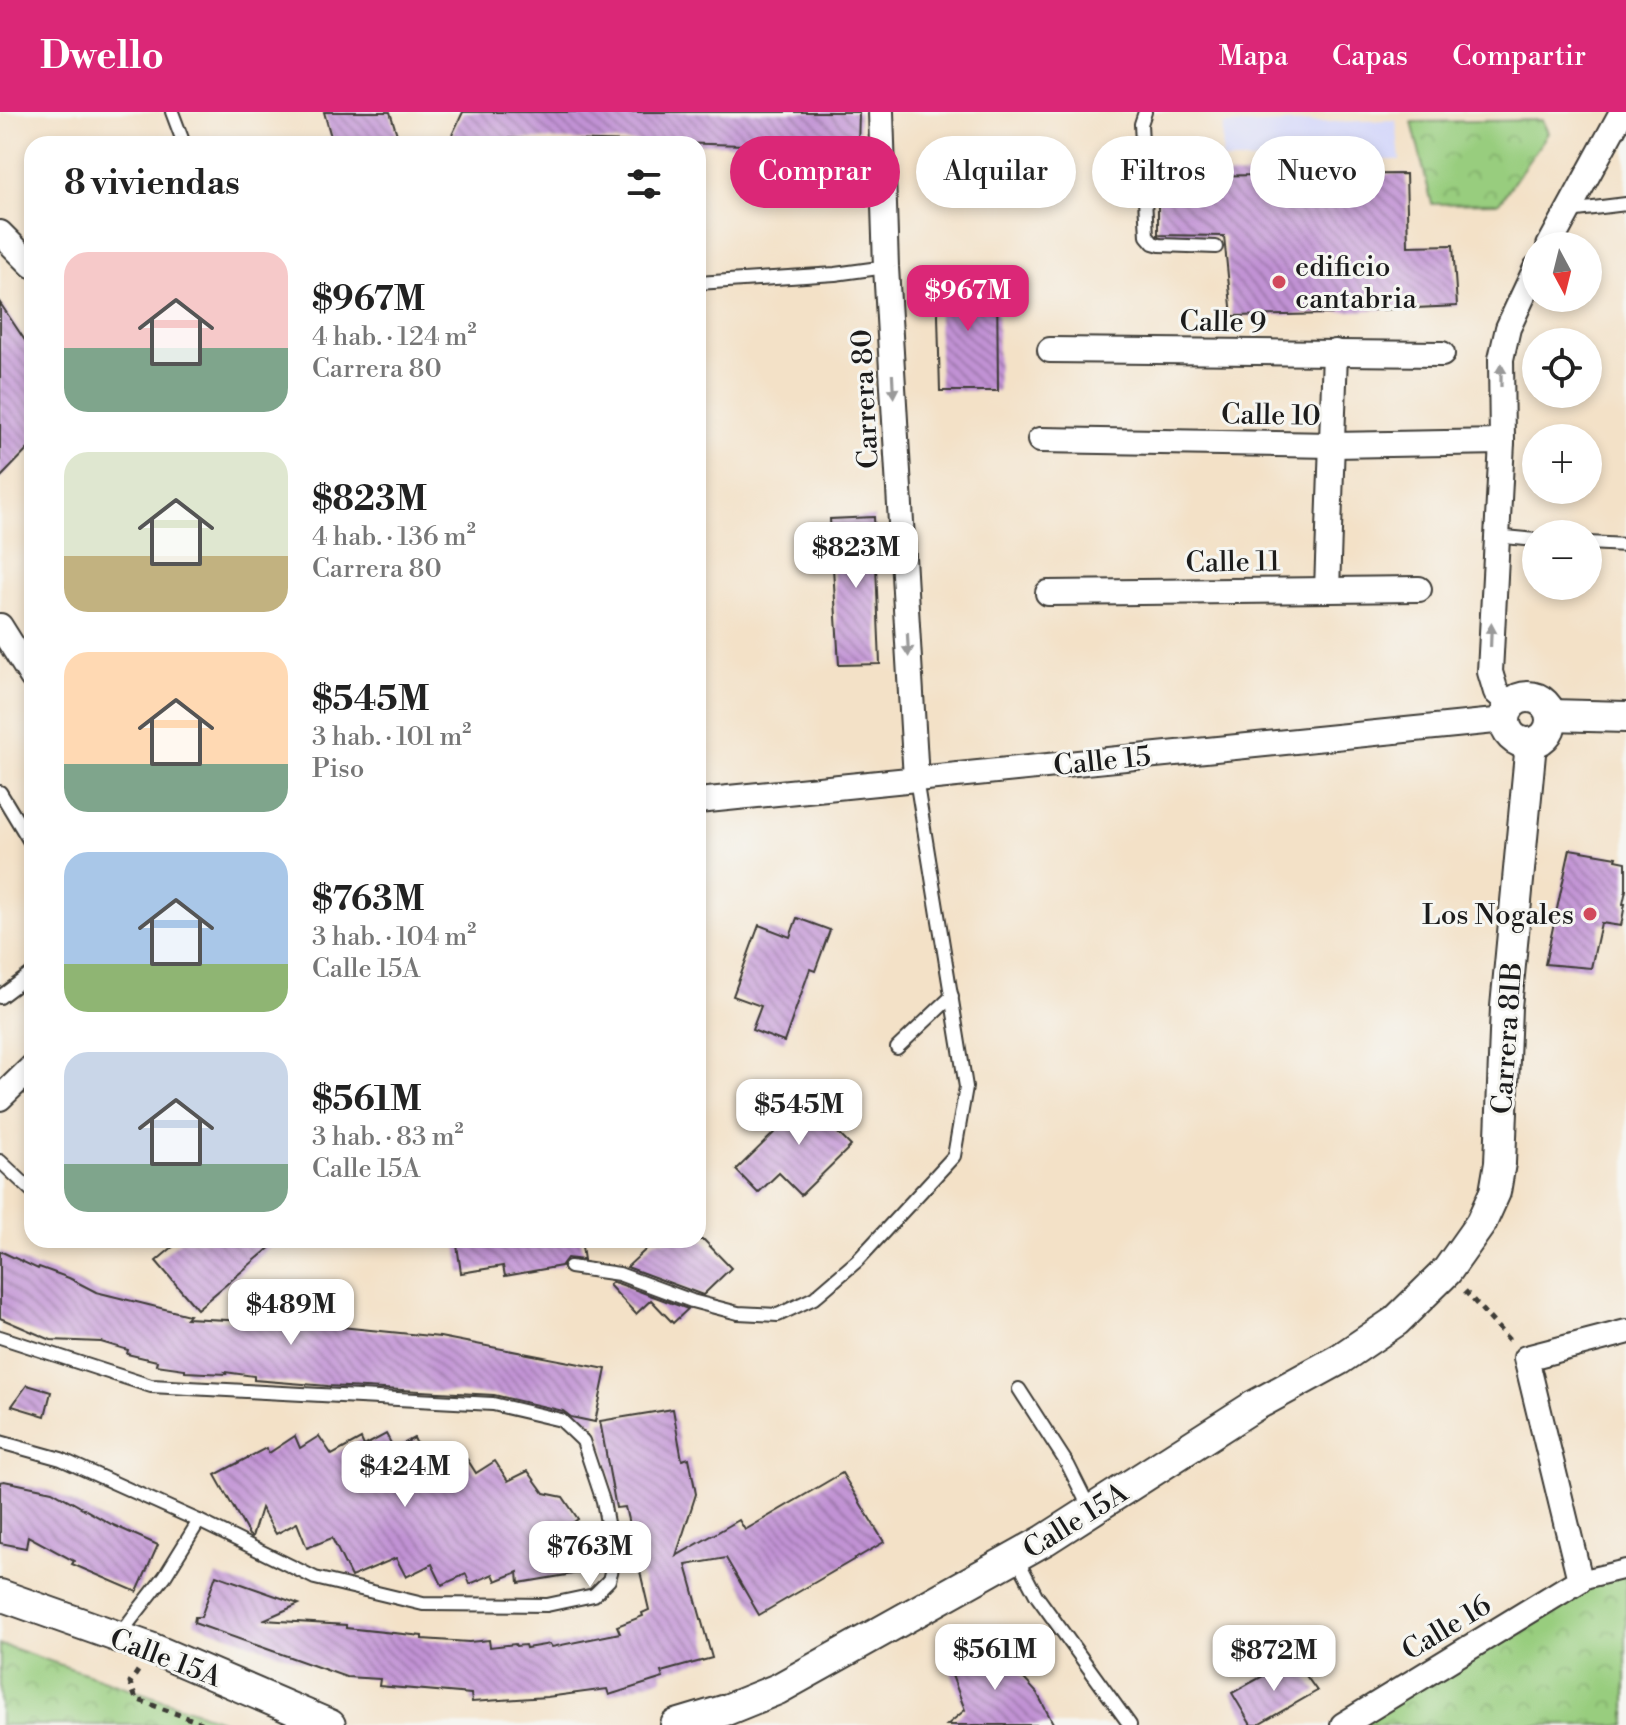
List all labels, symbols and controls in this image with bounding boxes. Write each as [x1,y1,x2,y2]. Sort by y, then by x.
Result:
text: Dwello [40,33,164,80]
text: Mapa [1219,39,1288,74]
text: Capas [1332,39,1408,74]
text: Compartir [1452,39,1586,74]
chip: Comprar [730,136,900,208]
chip: Alquilar [916,136,1076,208]
chip: Filtros [1092,136,1234,208]
chip: Nuevo [1250,136,1385,208]
icon: filters [622,162,666,206]
text: 8 viviendas [64,163,240,205]
north arrow [1522,232,1602,312]
map controls [1522,232,1602,600]
place label: edificio cantabria [1295,250,1417,317]
pin: $967M [912,265,1024,333]
marker: edificio cantabria [1270,273,1288,291]
text: $967M [925,275,1011,307]
text: $967M [312,279,425,321]
icon: home [128,284,224,380]
street label: Calle 9 [1179,304,1267,341]
text: 4 hab. · 124 m² [312,321,477,353]
street label: Carrera 80 [844,328,887,470]
button: locate [1522,328,1602,408]
text: Carrera 80 [312,353,442,385]
one-way arrow [1495,362,1507,387]
one-way arrow [887,374,900,399]
street label: Calle 10 [1221,397,1321,434]
button: + [1522,424,1602,504]
text: $823M [312,479,427,521]
icon: home [128,484,224,580]
button: − [1522,520,1602,600]
text: 4 hab. · 136 m² [312,521,476,553]
pin: $823M [800,522,912,590]
text: $823M [812,532,900,564]
street label: Calle 11 [1185,544,1281,581]
text: Carrera 80 [312,553,442,585]
one-way arrow [1485,622,1498,647]
one-way arrow [902,633,915,658]
text: $545M [312,679,429,721]
icon: home [128,684,224,780]
text: 3 hab. · 101 m² [312,721,471,753]
street label: Calle 15 [1052,739,1152,784]
text: Piso [312,753,364,785]
text: $763M [312,879,424,921]
icon: home [128,884,224,980]
place label: Los Nogales [1422,898,1574,933]
marker: Los Nogales [1581,905,1599,923]
text: 3 hab. · 104 m² [312,921,476,953]
text: Calle 15A [312,953,420,985]
street label: Carrera 81B [1485,961,1530,1115]
text: $561M [312,1079,422,1121]
pin: $545M [743,1079,855,1147]
icon: home [128,1084,224,1180]
text: $545M [754,1089,844,1121]
text: 3 hab. · 83 m² [312,1121,464,1153]
text: Calle 15A [312,1153,420,1185]
pin: $489M [235,1279,347,1347]
text: $489M [246,1289,336,1321]
pin: $424M [349,1441,461,1509]
text: $424M [360,1451,450,1483]
street label: Calle 15A [1017,1475,1135,1567]
pin: $763M [534,1521,646,1589]
text: $763M [547,1531,633,1563]
street label: Calle 16 [1396,1588,1498,1669]
street label: Calle 15A [105,1621,227,1696]
pin: $561M [939,1624,1051,1692]
pin: $872M [1218,1625,1330,1693]
text: $561M [953,1634,1037,1666]
text: $872M [1231,1635,1317,1667]

